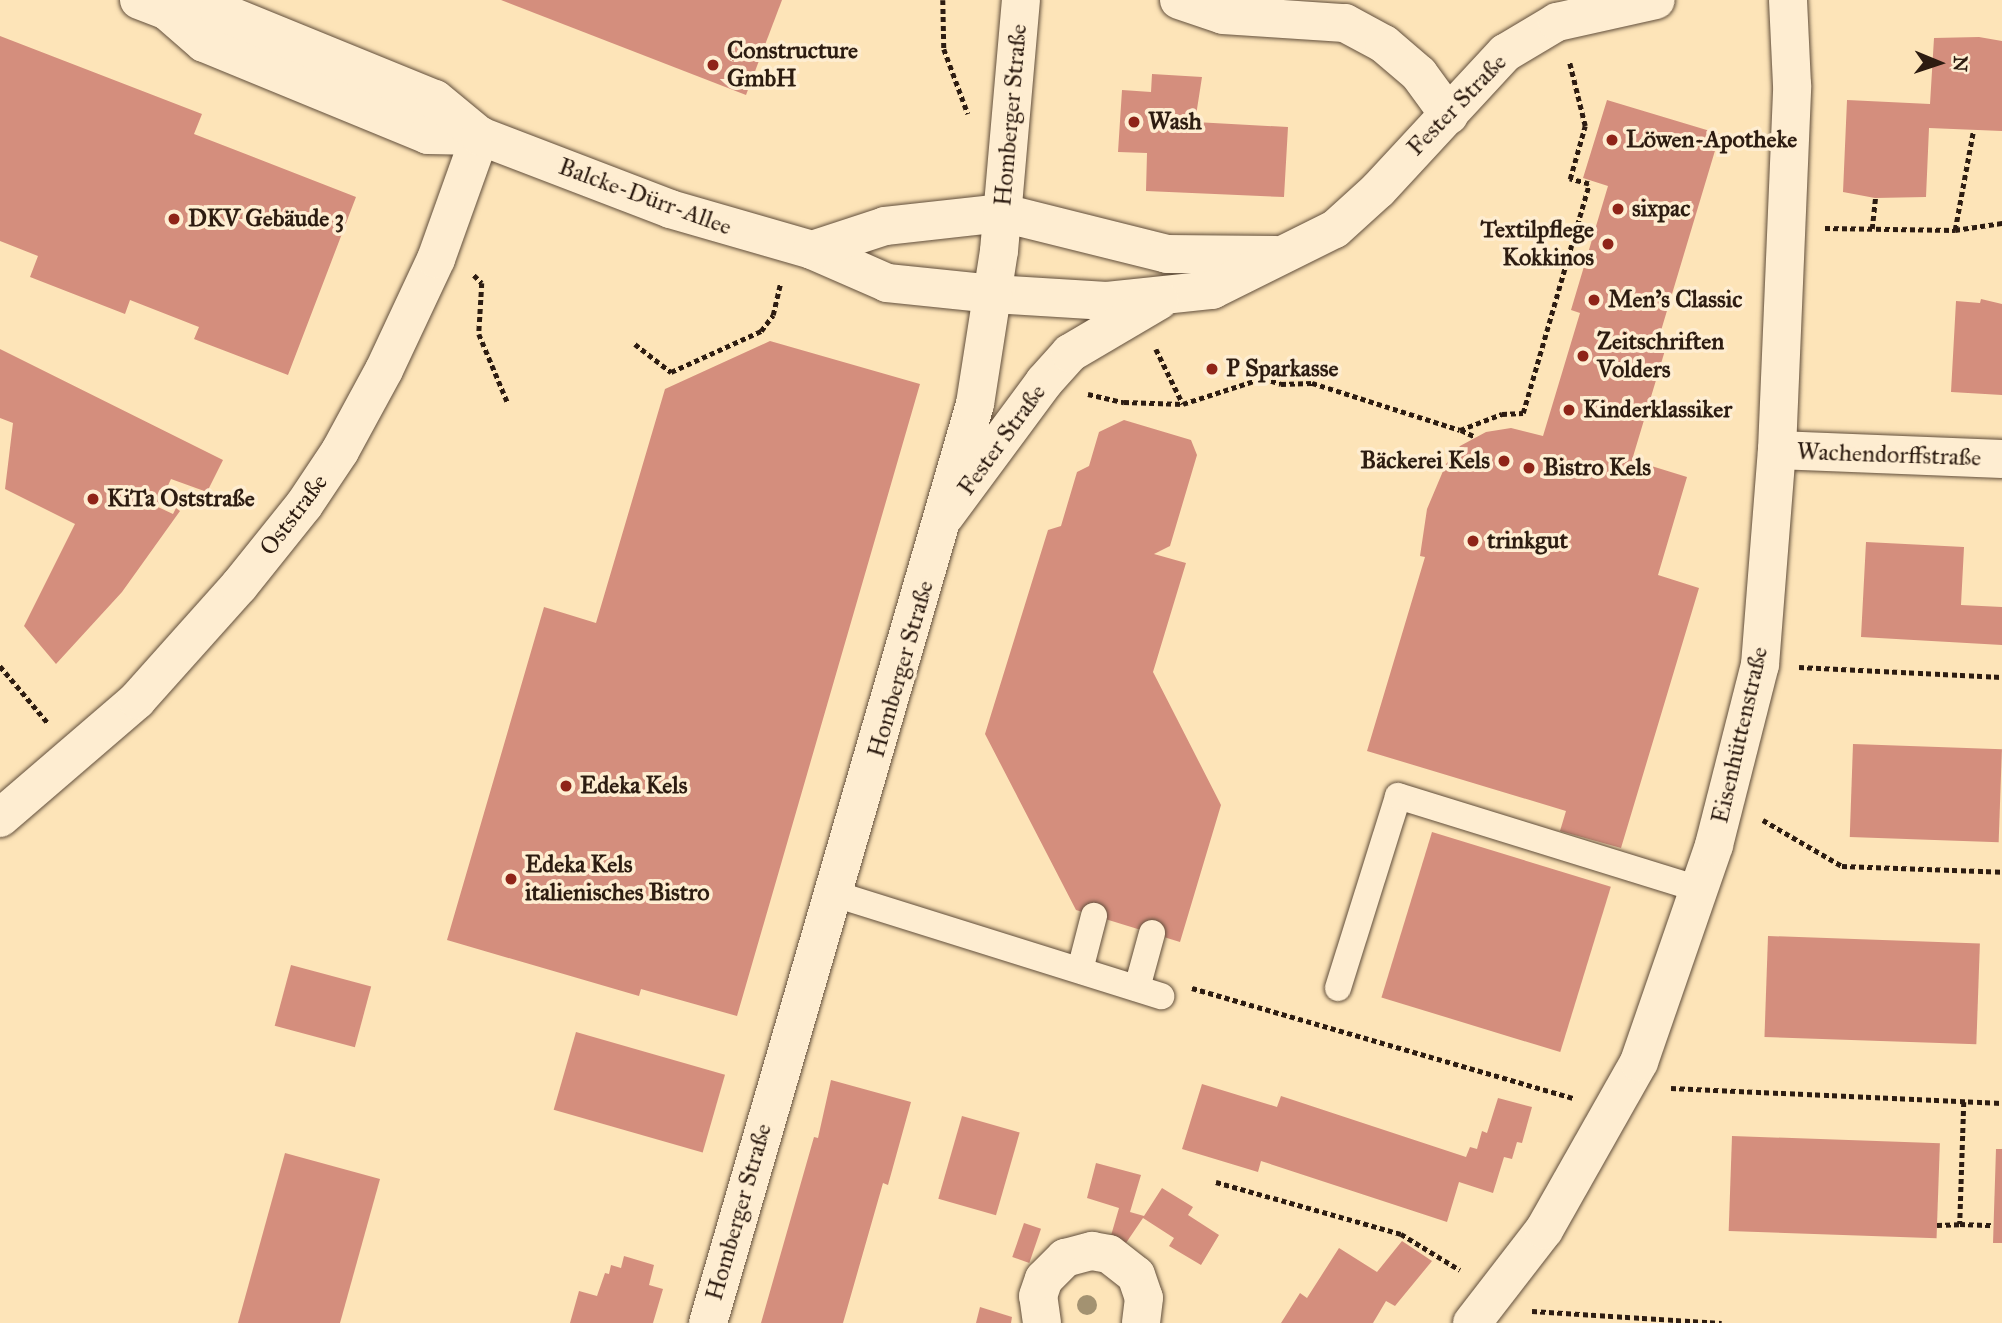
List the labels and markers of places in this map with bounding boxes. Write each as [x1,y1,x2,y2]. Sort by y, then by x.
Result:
place label: Constructure GmbH [727,37,858,93]
marker: Constructure GmbH [705,57,721,73]
place label: Wash [1148,108,1202,136]
marker: Wash [1126,114,1142,130]
place label: Löwen-Apotheke [1626,126,1797,154]
marker: Löwen-Apotheke [1604,132,1620,148]
place label: sixpac [1632,195,1690,223]
marker: sixpac [1610,201,1626,217]
place label: DKV Gebäude 3 [188,205,344,233]
marker: DKV Gebäude 3 [166,211,182,227]
place label: Textilpflege Kokkinos [1481,216,1594,272]
marker: Textilpflege Kokkinos [1600,236,1616,252]
place label: Men's Classic [1608,286,1742,314]
marker: Men's Classic [1586,292,1602,308]
place label: Zeitschriften Volders [1597,328,1724,384]
marker: Zeitschriften Volders [1575,348,1591,364]
place label: P Sparkasse [1226,355,1338,383]
marker: P Sparkasse [1204,361,1220,377]
place label: Kinderklassiker [1583,396,1732,424]
marker: Kinderklassiker [1561,402,1577,418]
place label: Bäckerei Kels [1360,447,1490,475]
marker: Bäckerei Kels [1496,453,1512,469]
place label: Bistro Kels [1543,454,1651,482]
marker: Bistro Kels [1521,460,1537,476]
place label: KiTa Oststraße [107,485,255,513]
marker: KiTa Oststraße [85,491,101,507]
place label: trinkgut [1487,527,1568,555]
marker: trinkgut [1465,533,1481,549]
place label: Edeka Kels [580,772,688,800]
marker: Edeka Kels [558,778,574,794]
place label: Edeka Kels italienisches Bistro [525,851,710,907]
marker: Edeka Kels italienisches Bistro [503,871,519,887]

